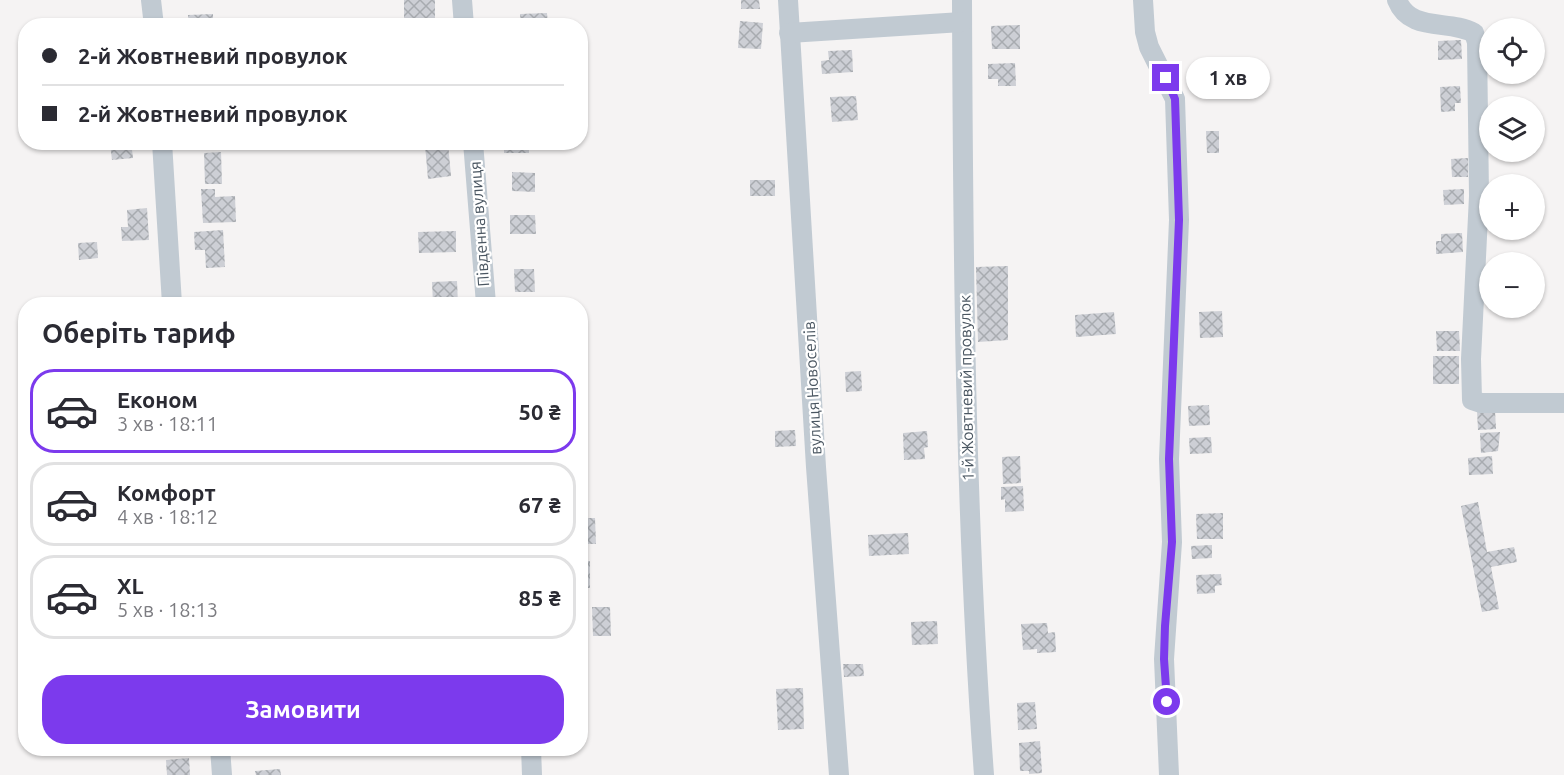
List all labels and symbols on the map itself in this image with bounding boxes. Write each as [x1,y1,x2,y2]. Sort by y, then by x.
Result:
callout: 1 хв [1187,57,1271,99]
route end [1152,64,1179,91]
street label: Південна вулиця [466,161,492,287]
street label: 1-й Жовтневий провулок [955,295,977,481]
street label: вулиця Новоселів [800,321,824,455]
route start [1153,688,1180,715]

